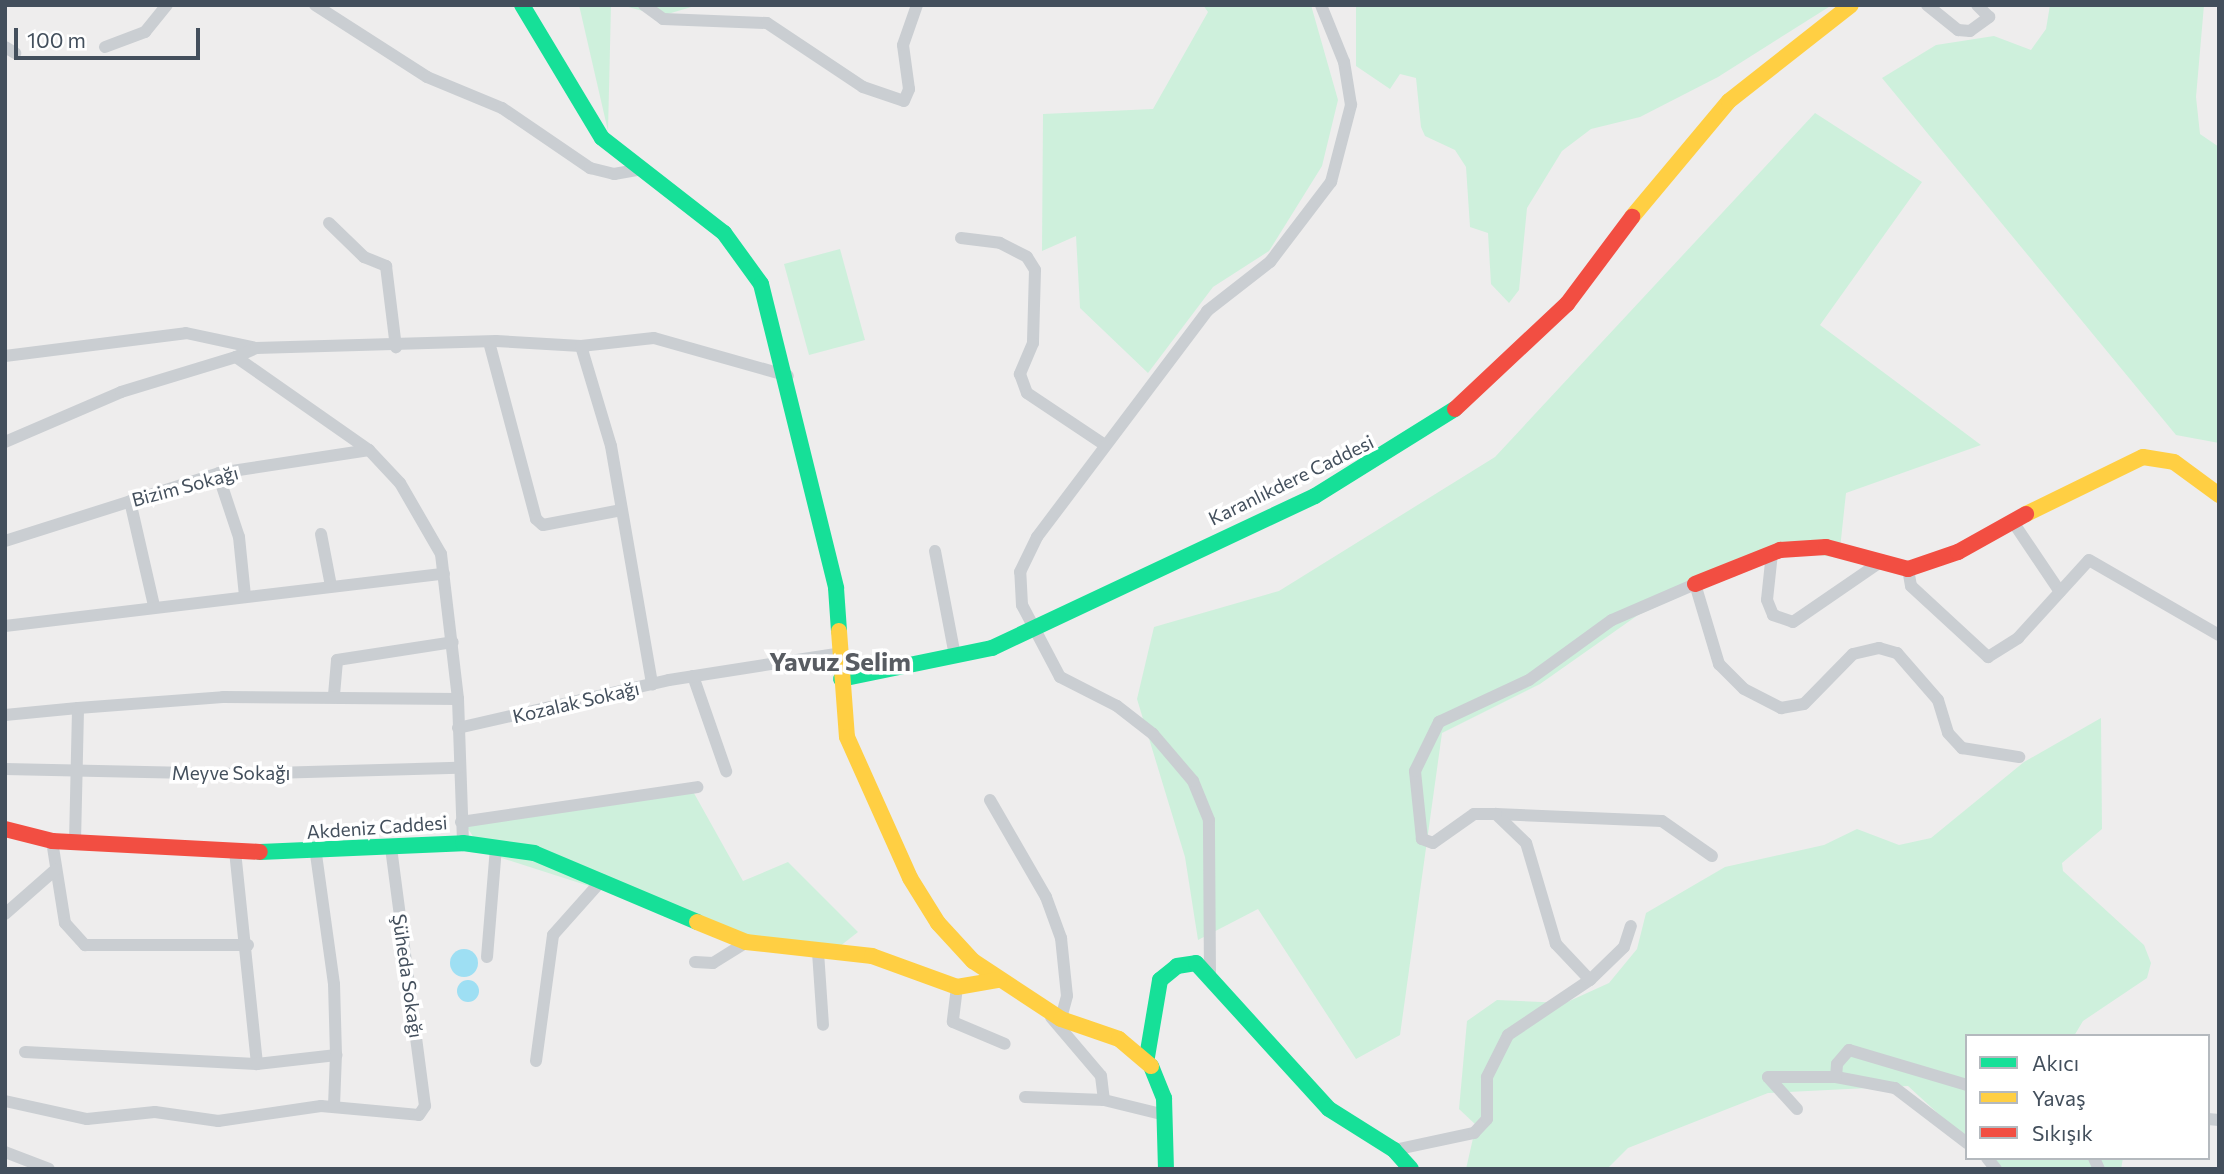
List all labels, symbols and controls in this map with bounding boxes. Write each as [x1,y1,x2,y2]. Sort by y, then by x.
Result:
scale bar [18,14,203,58]
text: 100 m [27,27,86,52]
street label: Karanlıkdere Caddesi [1205,430,1377,530]
street label: Bizim Sokağı [129,461,241,511]
district label: Yavuz Selim [769,645,911,677]
street label: Kozalak Sokağı [510,676,642,728]
street label: Meyve Sokağı [172,762,290,784]
street label: Akdeniz Caddesi [306,811,448,843]
street label: Şüheda Sokağı [388,912,428,1040]
legend [1965,1034,2210,1160]
text: Akıcı [2032,1050,2079,1075]
text: Yavaş [2032,1085,2085,1110]
text: Sıkışık [2032,1120,2093,1145]

